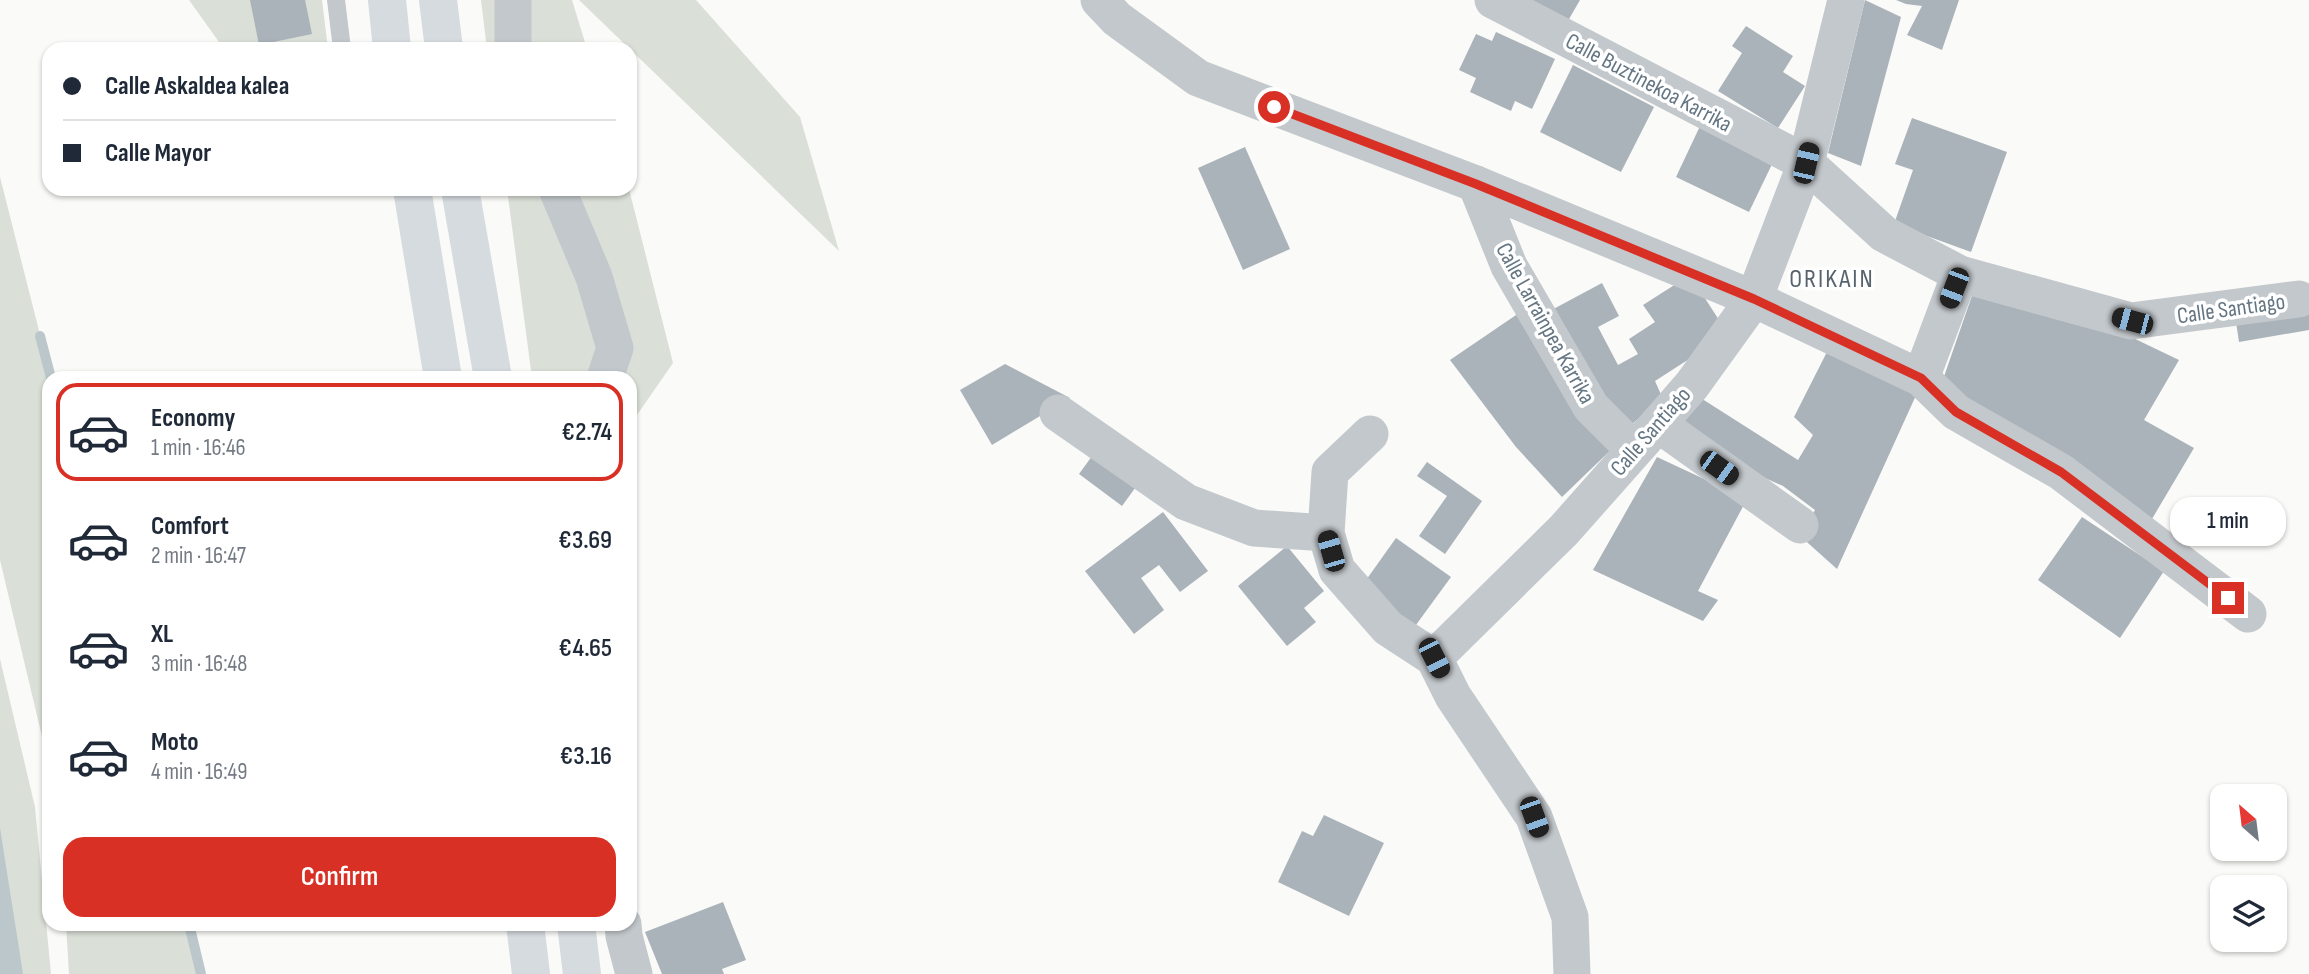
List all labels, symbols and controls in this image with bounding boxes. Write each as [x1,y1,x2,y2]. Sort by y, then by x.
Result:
street label: Calle Buztinekoa Karrika [1561,27,1736,139]
text: Calle Askaldea kalea [105,71,289,102]
route start [1258,91,1290,123]
text: Calle Mayor [105,138,211,169]
car [1792,140,1821,186]
street label: Calle Larrainpea Karrika [1489,238,1601,409]
district label: ORIKAIN [1789,264,1875,295]
car [1937,265,1972,311]
street label: Calle Santiago [2175,288,2287,330]
car [2109,305,2156,337]
street label: Calle Santiago [1605,382,1697,482]
icon: car [67,401,130,464]
text: Economy [151,403,235,434]
text: €2.74 [562,417,612,448]
text: 1 min · 16:46 [151,434,246,462]
car [1696,447,1743,489]
callout: 1 min [2170,496,2286,546]
text: 1 min [2207,507,2249,535]
icon: car [67,509,130,572]
text: Comfort [151,511,229,542]
text: €3.69 [558,525,612,556]
car [1316,528,1347,574]
text: 2 min · 16:47 [151,542,246,570]
route end [2212,582,2244,614]
icon: car [67,617,130,680]
text: XL [151,619,173,650]
text: €4.65 [559,633,612,664]
car [1416,635,1453,681]
text: 3 min · 16:48 [151,650,247,678]
icon: car [67,725,130,788]
text: Moto [151,727,199,758]
text: €3.16 [560,741,612,772]
text: 4 min · 16:49 [151,758,247,786]
north arrow [2210,784,2287,861]
map controls [2210,784,2287,952]
car [1517,794,1552,840]
button: Confirm [63,837,616,917]
button: layers [2210,875,2287,952]

